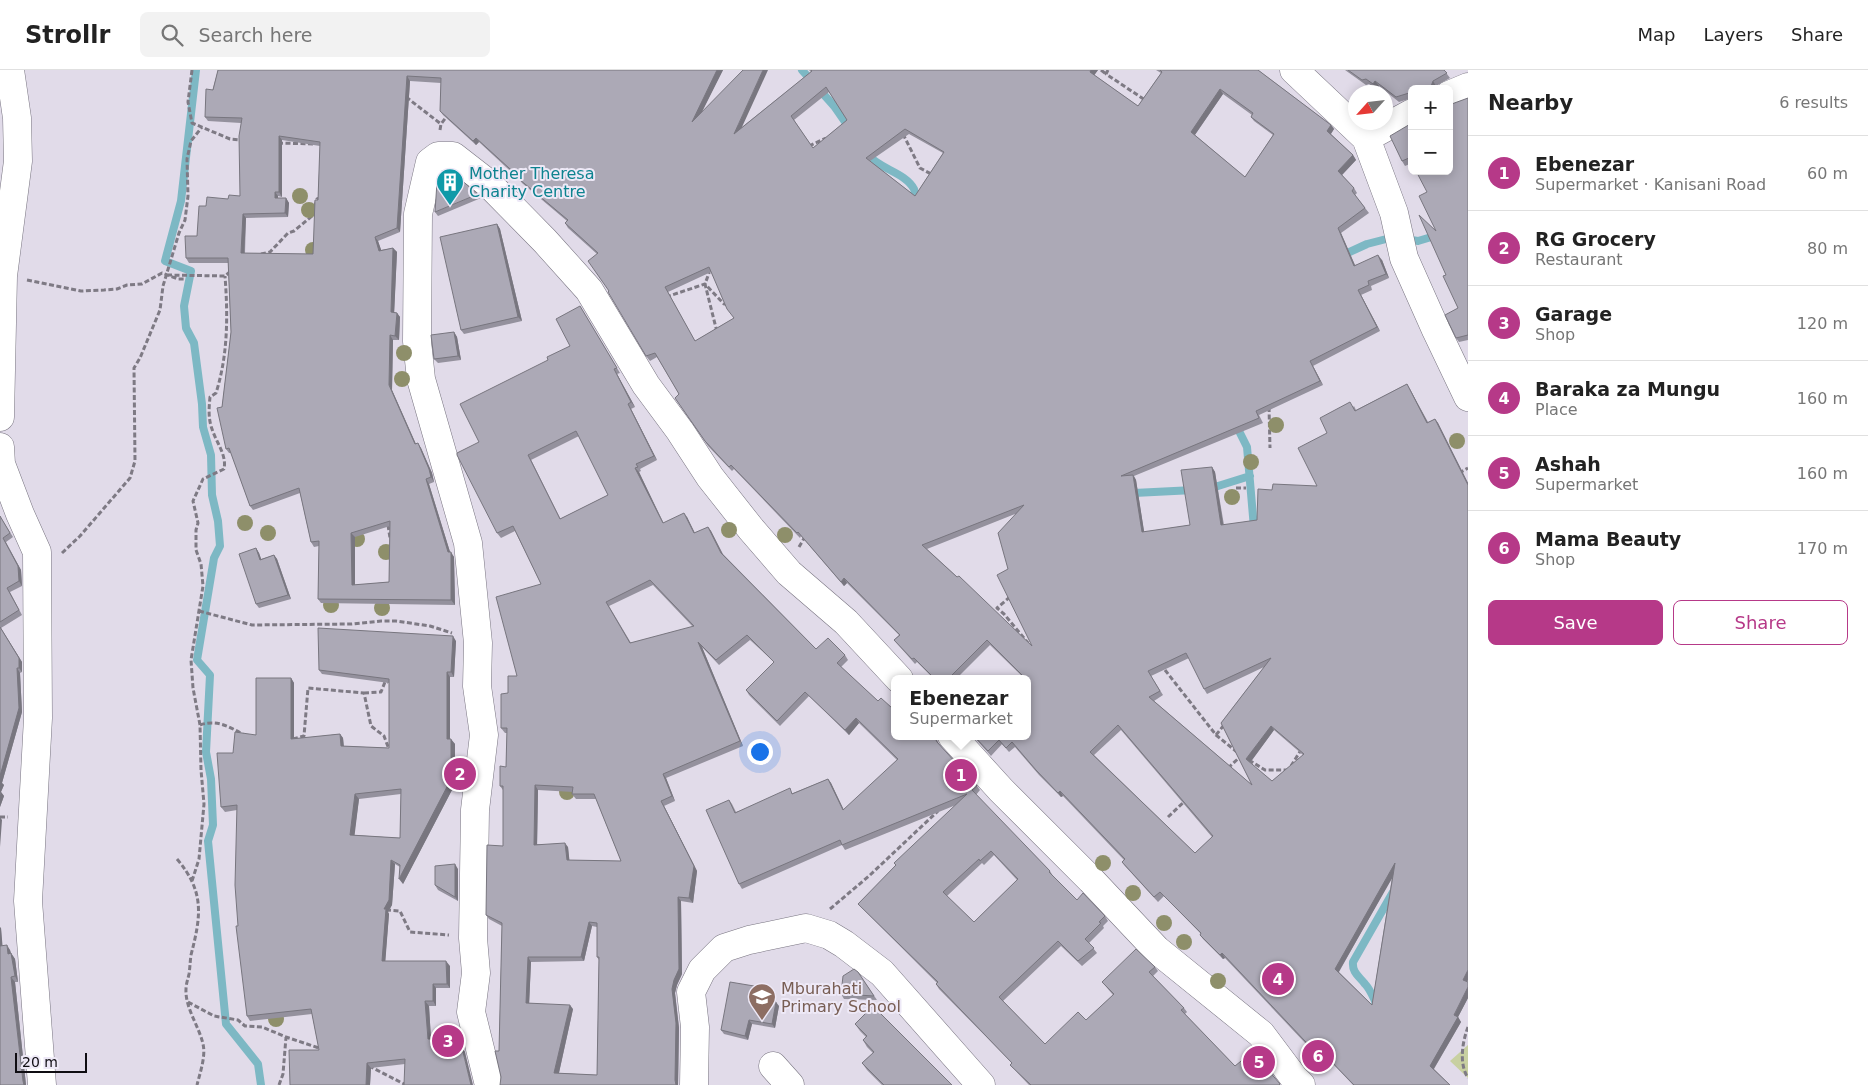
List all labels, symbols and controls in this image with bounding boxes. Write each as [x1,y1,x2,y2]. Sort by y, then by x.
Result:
search box [140,12,490,57]
text: Strollr [25,21,110,49]
icon: search [158,21,186,49]
text: Search here [198,24,313,46]
text: Map [1637,24,1675,45]
text: Layers [1703,24,1763,45]
text: Share [1791,24,1843,45]
north arrow [1348,85,1393,130]
map controls [1408,85,1453,175]
button: + [1408,85,1453,130]
text: Nearby [1488,91,1573,115]
text: 6 results [1779,93,1848,112]
button: − [1408,130,1453,175]
text: Ebenezar [1535,153,1634,175]
place label: Mother Theresa Charity Centre [469,164,594,201]
text: 1 [1498,164,1510,183]
text: 60 m [1807,164,1848,183]
building icon: Mother Theresa Charity Centre [435,167,465,206]
text: Supermarket · Kanisani Road [1535,175,1766,194]
text: RG Grocery [1535,228,1656,250]
text: 2 [1498,239,1510,258]
text: 80 m [1807,239,1848,258]
text: Restaurant [1535,250,1623,269]
text: Garage [1535,303,1612,325]
text: 3 [1498,314,1510,333]
text: 120 m [1797,314,1848,333]
text: Shop [1535,325,1575,344]
text: Baraka za Mungu [1535,378,1720,400]
text: 4 [1498,389,1510,408]
text: 160 m [1797,389,1848,408]
text: Place [1535,400,1578,419]
text: Ashah [1535,453,1601,475]
text: 5 [1498,464,1510,483]
text: 160 m [1797,464,1848,483]
text: Supermarket [1535,475,1638,494]
text: Mama Beauty [1535,528,1681,550]
text: 6 [1498,539,1510,558]
text: 170 m [1797,539,1848,558]
text: Shop [1535,550,1575,569]
button: Save [1488,600,1663,645]
button: Share [1673,600,1848,645]
popup [891,675,1031,740]
text: Ebenezar [909,687,1008,709]
text: Supermarket [909,709,1013,728]
your location [747,739,773,765]
pin: 2 [444,755,476,793]
pin: 1 [945,756,977,794]
pin: 4 [1262,960,1294,998]
place label: Mburahati Primary School [781,979,901,1016]
school or university icon: Mburahati Primary School [747,982,777,1021]
pin: 3 [432,1022,464,1060]
pin: 6 [1302,1037,1334,1075]
pin: 5 [1243,1043,1275,1081]
scale bar [15,1050,88,1073]
text: 20 m [22,1054,58,1070]

